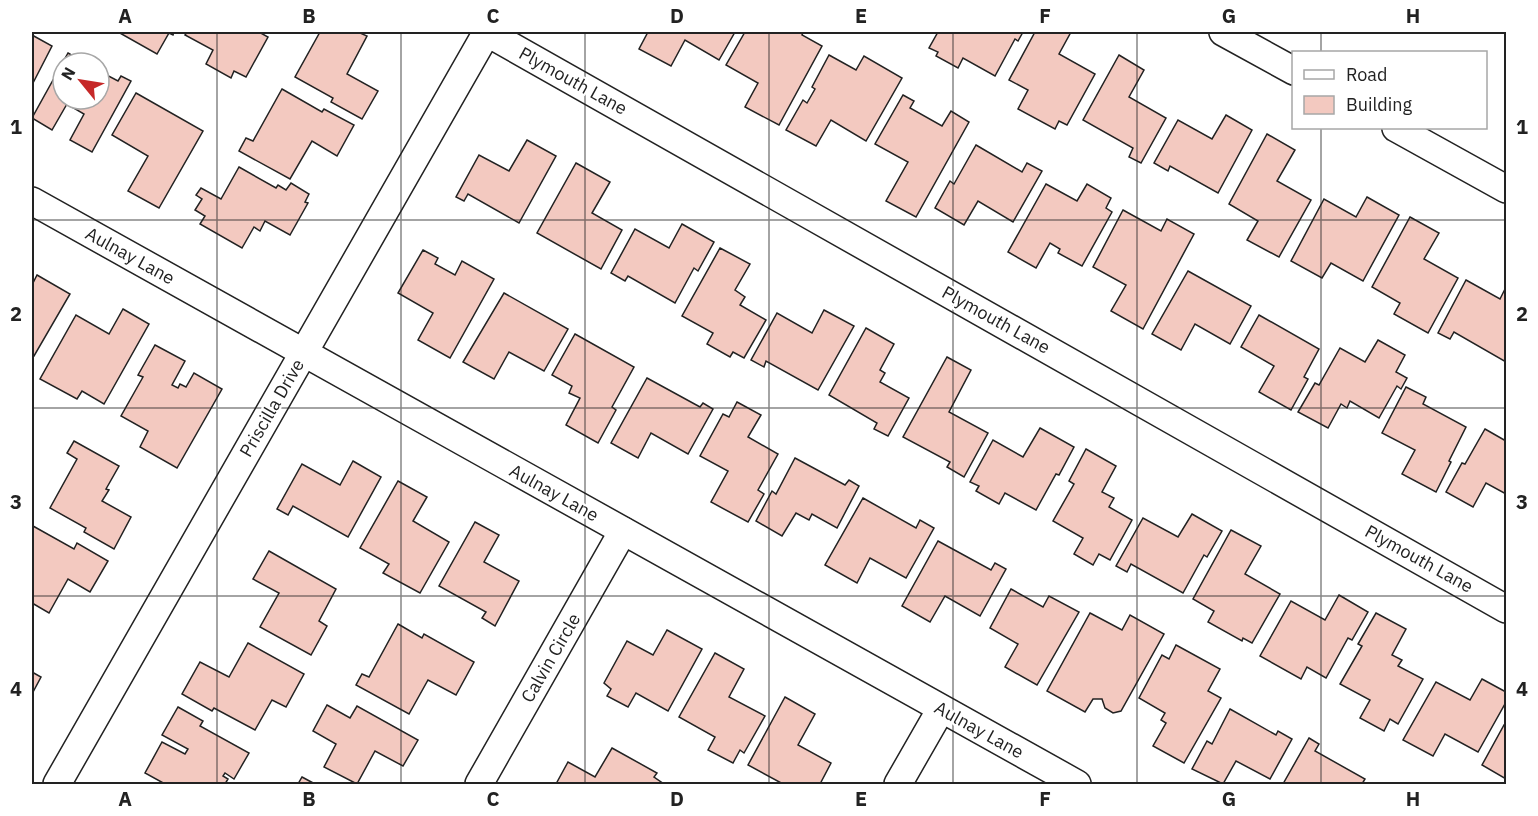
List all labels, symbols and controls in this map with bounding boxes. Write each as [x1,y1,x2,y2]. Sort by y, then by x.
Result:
text: A [118,2,132,29]
text: B [302,2,316,29]
text: C [486,2,500,29]
text: D [670,2,684,29]
text: E [855,2,867,29]
text: F [1039,2,1051,29]
text: G [1222,2,1236,29]
text: H [1406,2,1420,29]
street label: Plymouth Lane [515,41,631,120]
north arrow [51,51,111,111]
legend [1292,51,1487,129]
text: N [56,63,80,84]
text: Road [1346,63,1387,86]
text: Building [1346,93,1413,116]
text: 1 [10,113,22,140]
text: 1 [1516,113,1528,140]
street label: Aulnay Lane [82,222,179,290]
street label: Plymouth Lane [938,280,1054,359]
text: 2 [10,300,22,327]
text: 2 [1516,300,1528,327]
street label: Priscilla Drive [234,354,309,461]
street label: Aulnay Lane [506,459,603,527]
text: 3 [10,488,22,515]
text: 3 [1516,488,1528,515]
street label: Plymouth Lane [1361,519,1477,598]
street label: Calvin Circle [516,609,585,707]
text: 4 [10,675,22,702]
text: 4 [1516,675,1528,702]
street label: Aulnay Lane [931,696,1028,764]
text: A [118,785,132,812]
text: B [302,785,316,812]
text: C [486,785,500,812]
text: D [670,785,684,812]
text: E [855,785,867,812]
text: F [1039,785,1051,812]
text: G [1222,785,1236,812]
text: H [1406,785,1420,812]

